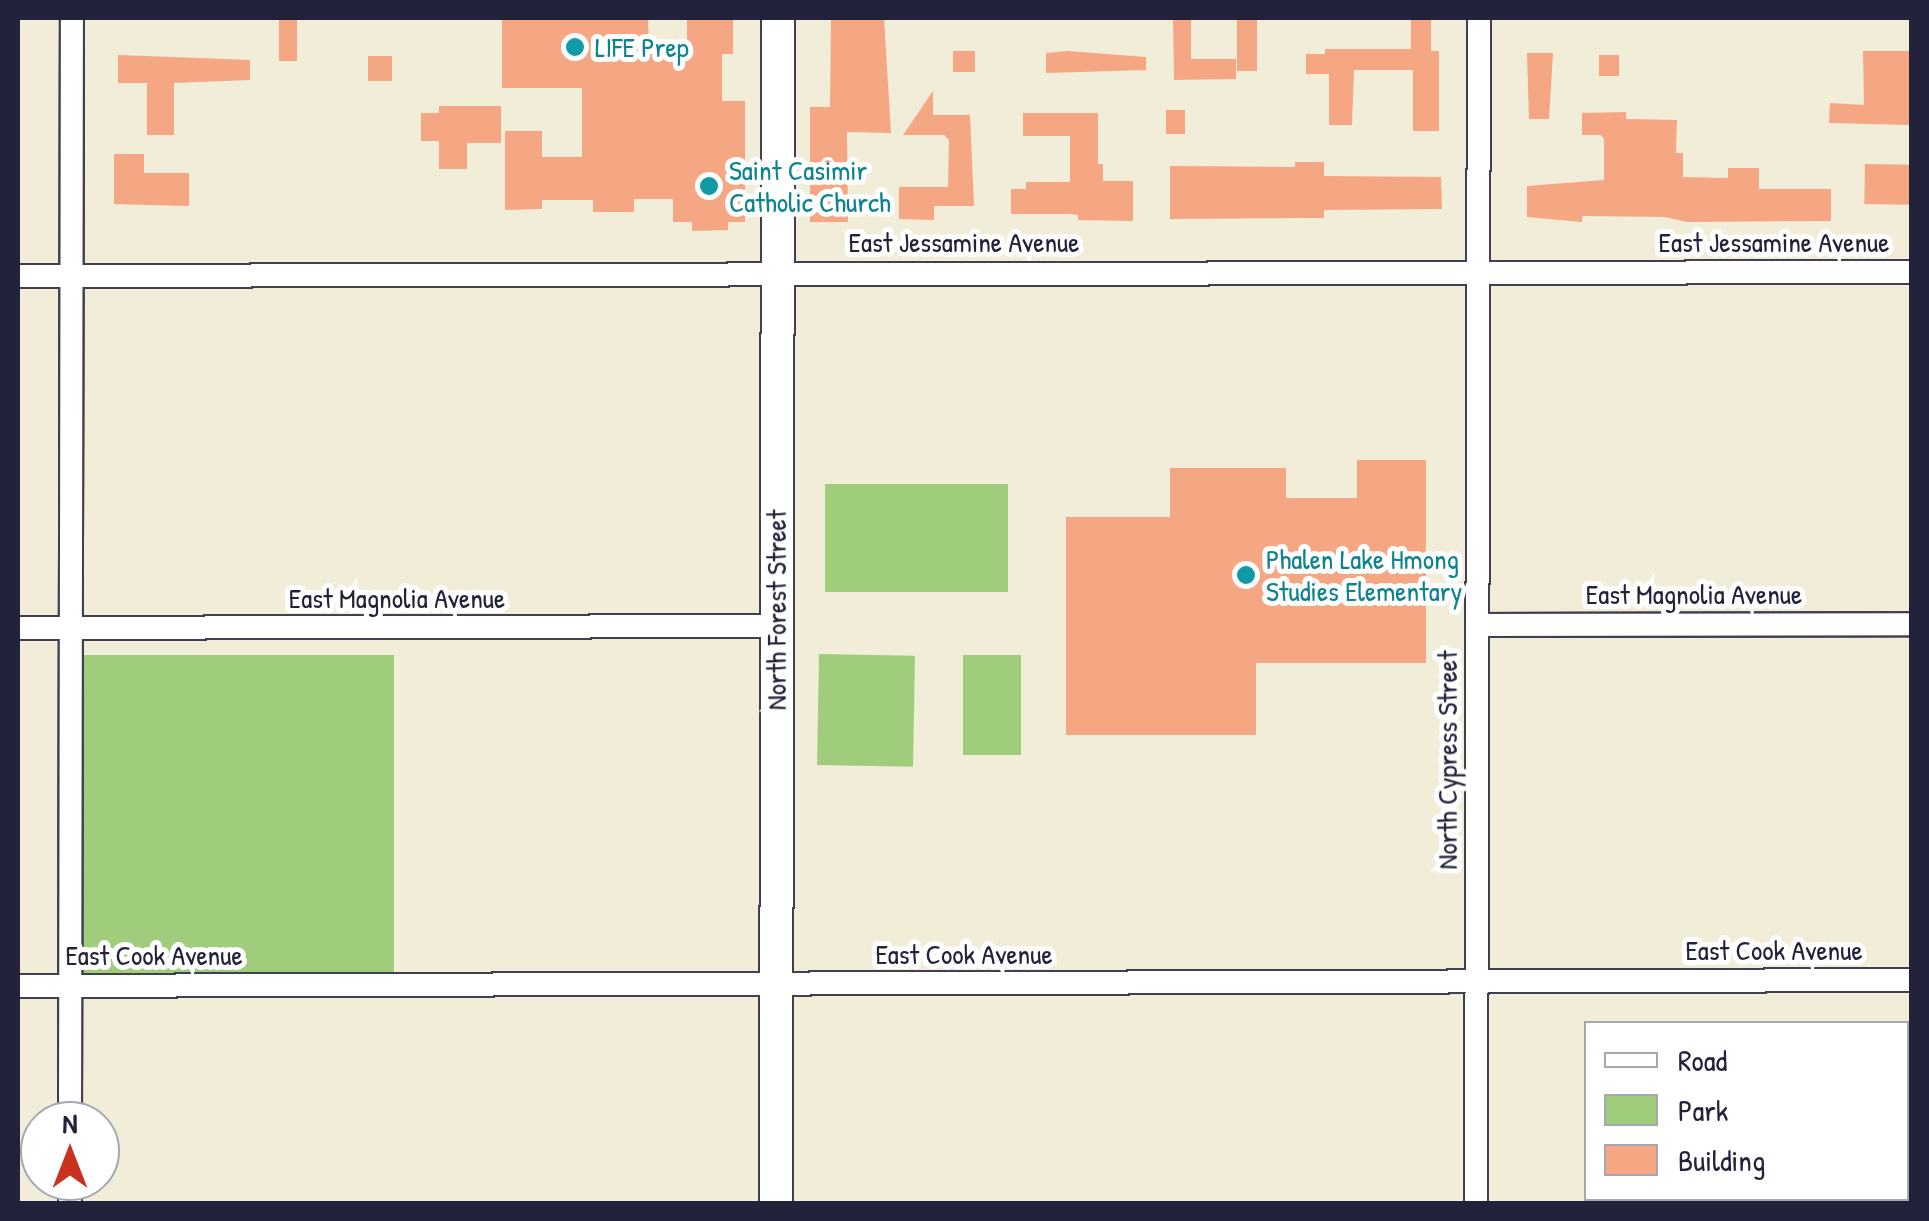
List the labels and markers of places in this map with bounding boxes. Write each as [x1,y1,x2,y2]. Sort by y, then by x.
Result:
place label: LIFE Prep [595,30,689,64]
marker: LIFE Prep [564,36,586,58]
place label: Saint Casimir Catholic Church [729,153,891,219]
marker: Saint Casimir Catholic Church [698,175,720,197]
place label: Phalen Lake Hmong Studies Elementary [1266,542,1462,608]
marker: Phalen Lake Hmong Studies Elementary [1235,564,1257,586]

